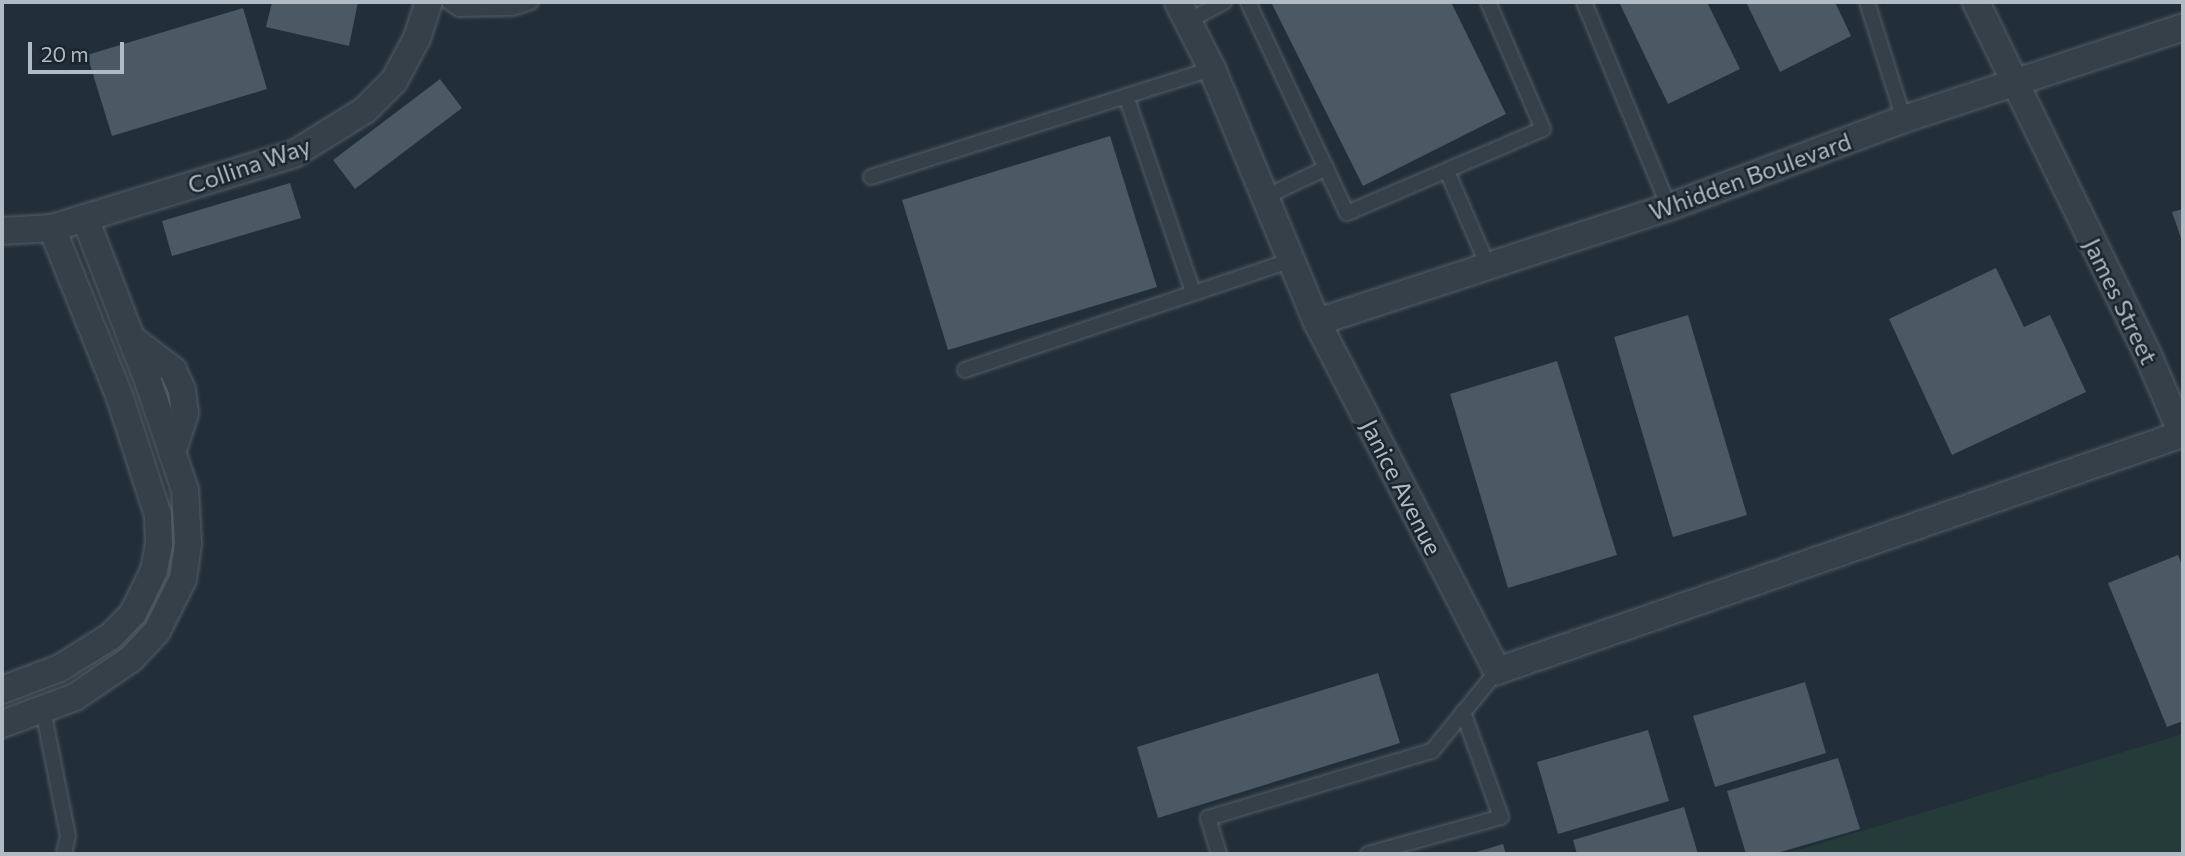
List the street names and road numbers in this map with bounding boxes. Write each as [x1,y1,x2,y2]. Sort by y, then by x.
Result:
street label: Whidden Boulevard [1645,126,1855,226]
street label: Collina Way [184,131,314,199]
street label: James Street [2078,233,2164,369]
street label: Janice Avenue [1355,414,1449,560]

